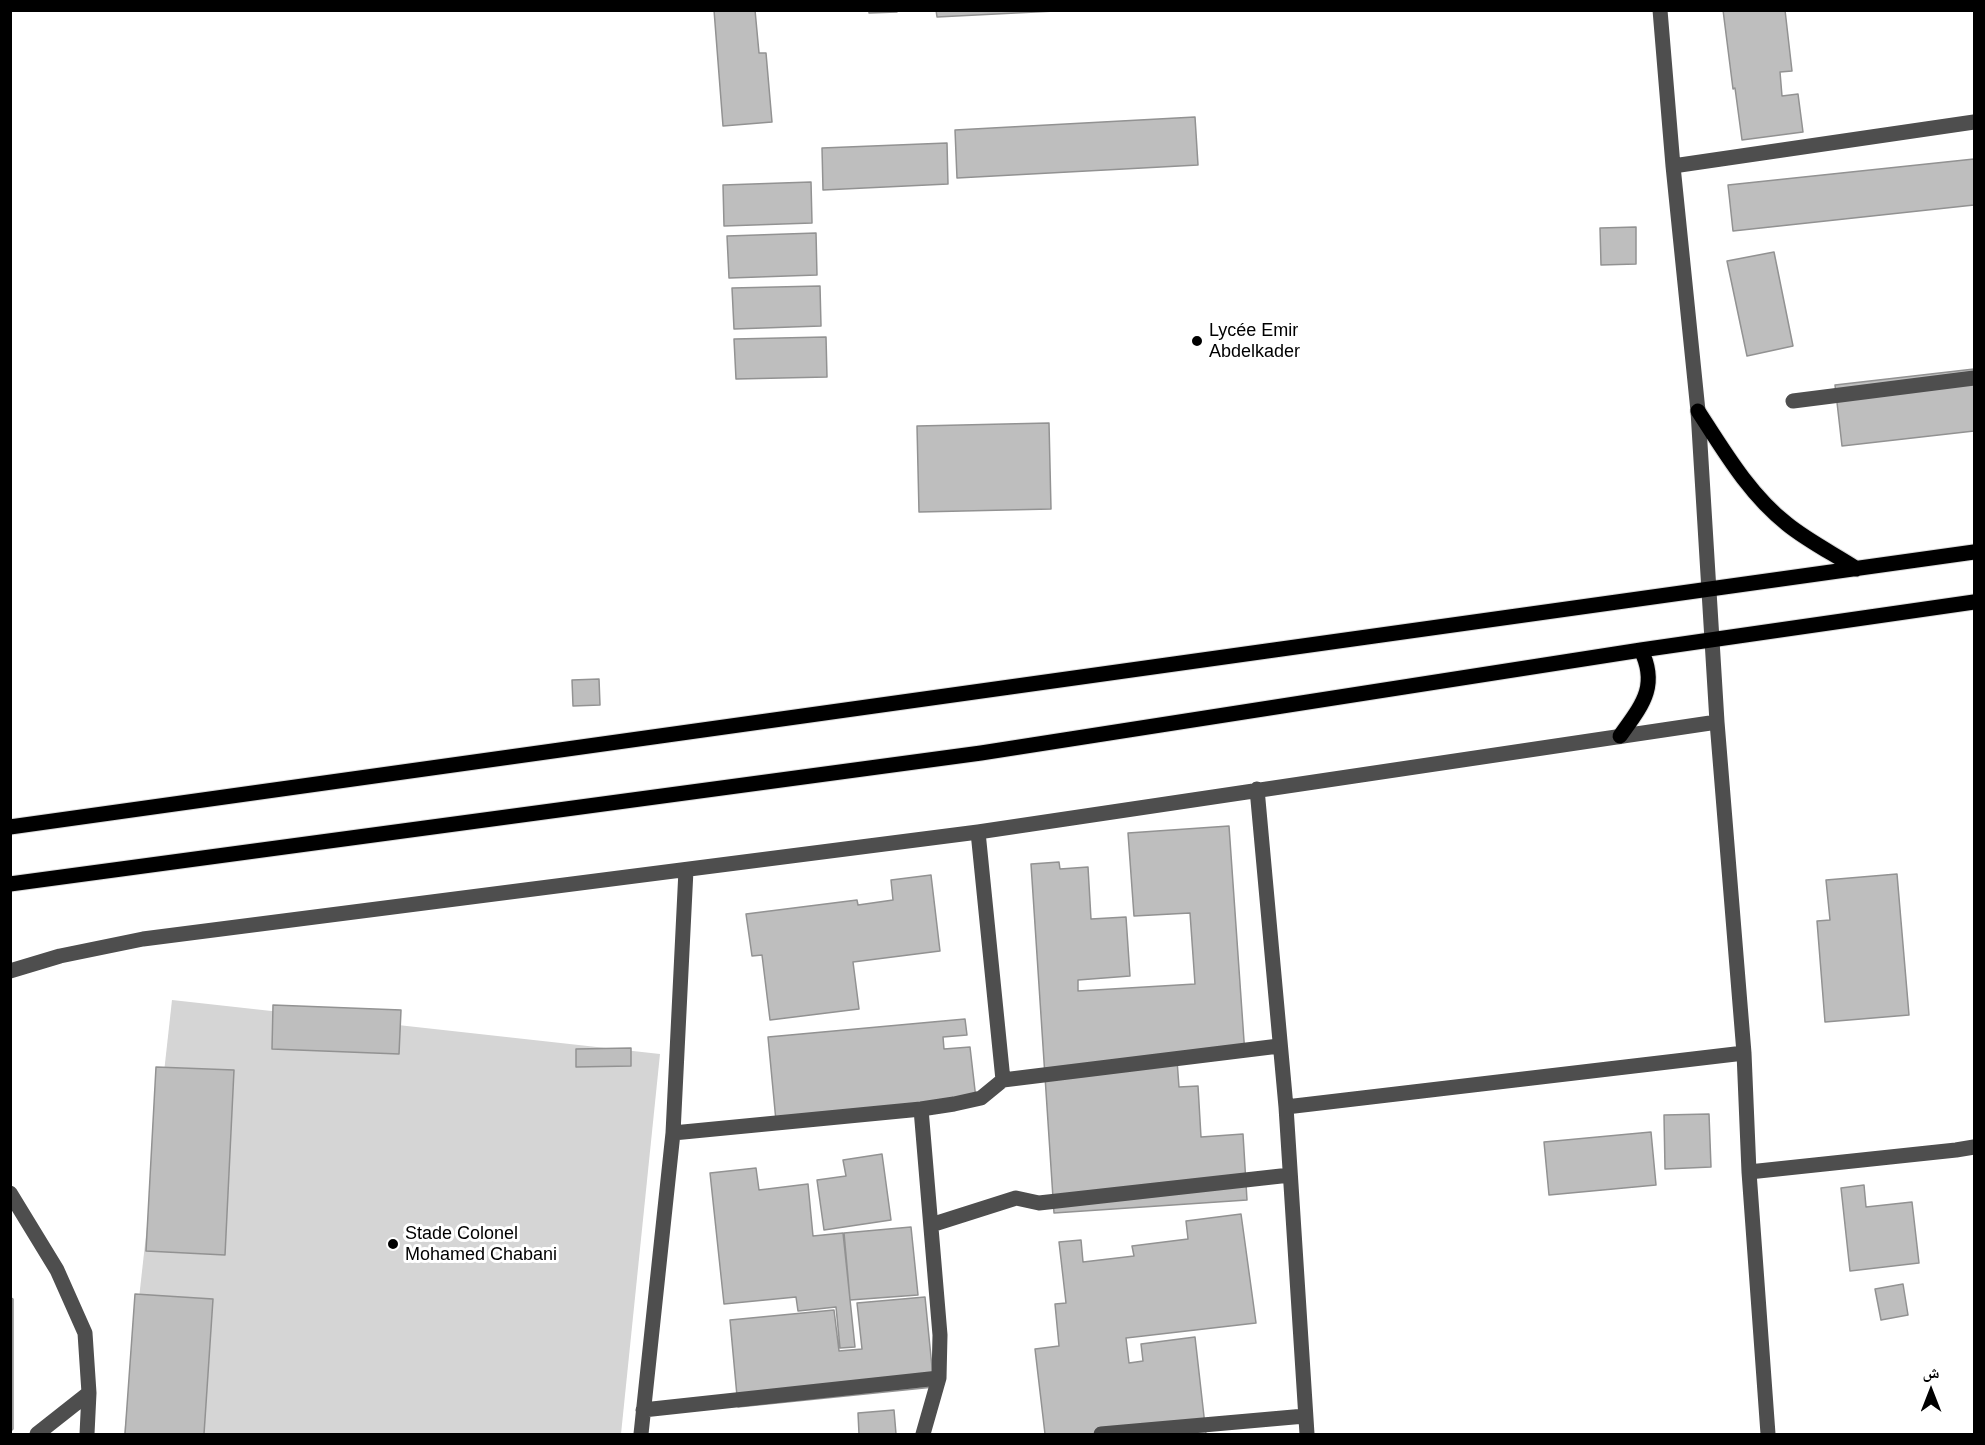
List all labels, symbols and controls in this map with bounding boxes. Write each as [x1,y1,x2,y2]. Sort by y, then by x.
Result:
place label: Lycée Emir Abdelkader [1209,320,1300,362]
marker: Lycée Emir Abdelkader [1190,334,1204,348]
place label: Stade Colonel Mohamed Chabani [405,1223,557,1266]
marker: Stade Colonel Mohamed Chabani [386,1237,400,1251]
north arrow [1901,1361,1961,1421]
text: ش [1923,1364,1939,1381]

